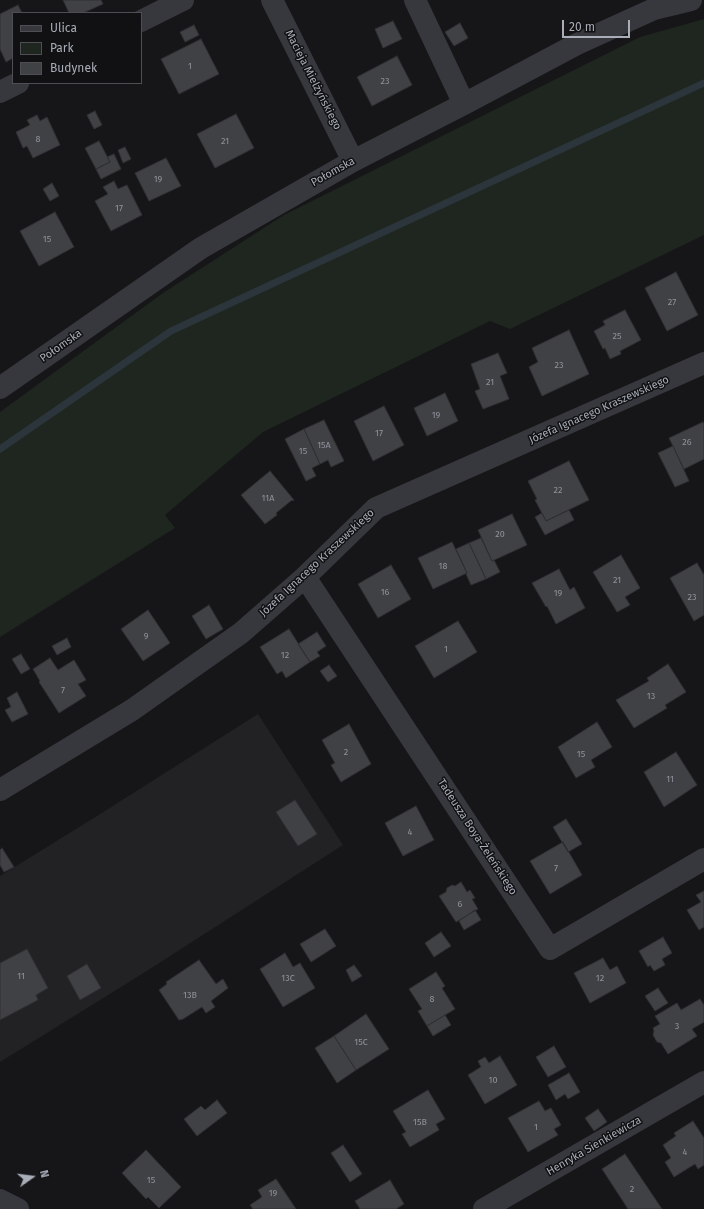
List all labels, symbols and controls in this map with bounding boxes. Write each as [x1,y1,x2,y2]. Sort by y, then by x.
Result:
legend [12,12,142,84]
scale bar [564,12,632,38]
text: 20 m [569,20,595,34]
text: Ulica [50,21,77,35]
street label: Macieja Mielżyńskiego [282,28,344,132]
text: Park [50,41,74,55]
text: Budynek [50,61,97,75]
house number: 1 [188,61,192,71]
house number: 23 [381,76,389,86]
house number: 8 [36,134,40,144]
house number: 21 [221,136,229,146]
street label: Połomska [309,155,357,189]
house number: 19 [154,174,162,184]
house number: 17 [115,203,123,213]
house number: 15 [43,234,51,244]
house number: 27 [668,297,676,307]
street label: Połomska [37,327,85,365]
house number: 25 [613,331,621,341]
house number: 23 [555,360,563,370]
street label: Józefa Ignacego Kraszewskiego [527,373,671,447]
house number: 21 [486,377,494,387]
house number: 19 [432,410,440,420]
house number: 17 [375,428,383,438]
house number: 26 [682,437,692,447]
house number: 15A [317,440,331,450]
house number: 15 [299,446,307,456]
house number: 22 [554,485,562,495]
house number: 11A [262,493,274,503]
street label: Józefa Ignacego Kraszewskiego [257,506,377,620]
house number: 20 [495,529,505,539]
house number: 18 [439,561,447,571]
house number: 21 [613,575,621,585]
house number: 16 [381,587,389,597]
house number: 19 [554,588,562,598]
house number: 23 [688,592,696,602]
house number: 9 [144,631,148,641]
house number: 1 [444,644,448,654]
house number: 12 [281,650,289,660]
house number: 7 [61,685,65,695]
house number: 13 [647,691,655,701]
house number: 2 [344,747,348,757]
house number: 15 [577,749,585,759]
house number: 11 [666,774,674,784]
street label: Tadeusza Boya-Żeleńskiego [434,776,520,898]
house number: 4 [408,827,412,837]
house number: 7 [554,863,558,873]
house number: 6 [458,899,462,909]
house number: 11 [17,971,25,981]
house number: 13C [281,973,295,983]
house number: 12 [596,973,604,983]
house number: 13B [183,990,197,1000]
house number: 8 [430,994,434,1004]
house number: 3 [675,1021,679,1031]
house number: 15C [354,1037,368,1047]
house number: 10 [489,1075,497,1085]
street label: Henryka Sienkiewicza [544,1114,644,1178]
house number: 15B [413,1117,427,1127]
house number: 1 [534,1122,538,1132]
house number: 4 [683,1147,687,1157]
north arrow [12,1157,52,1197]
text: N [37,1169,51,1179]
house number: 15 [147,1175,155,1185]
house number: 2 [630,1184,634,1194]
house number: 19 [269,1188,277,1198]

